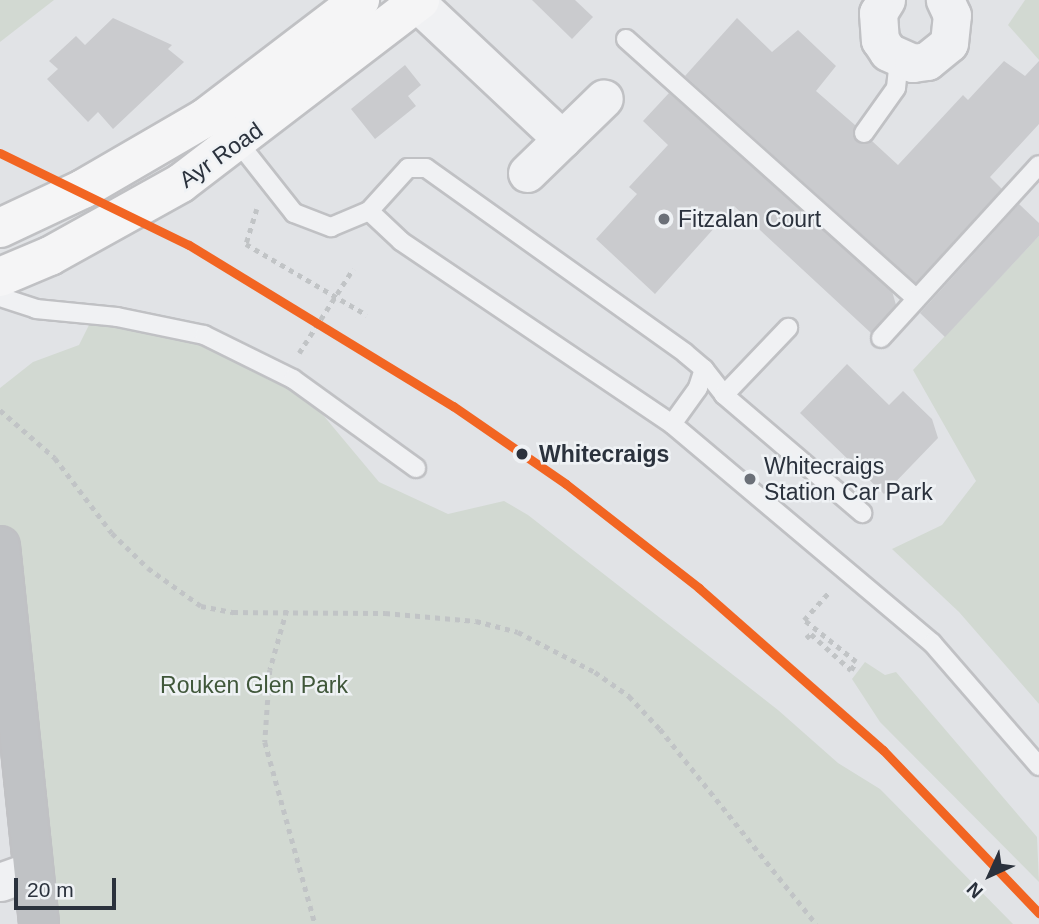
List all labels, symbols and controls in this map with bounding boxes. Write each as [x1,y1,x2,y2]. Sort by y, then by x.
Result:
street label: Ayr Road [174,116,268,194]
place label: Fitzalan Court [678,205,821,233]
marker: Fitzalan Court [656,211,672,227]
place label: Whitecraigs [539,440,669,468]
marker: Whitecraigs [511,443,533,465]
place label: Whitecraigs Station Car Park [764,452,933,506]
marker: Whitecraigs Station Car Park [742,471,758,487]
park label: Rouken Glen Park [160,671,348,699]
north arrow [955,840,1025,910]
scale bar [18,864,119,908]
text: 20 m [27,878,74,901]
text: N [963,878,987,902]

